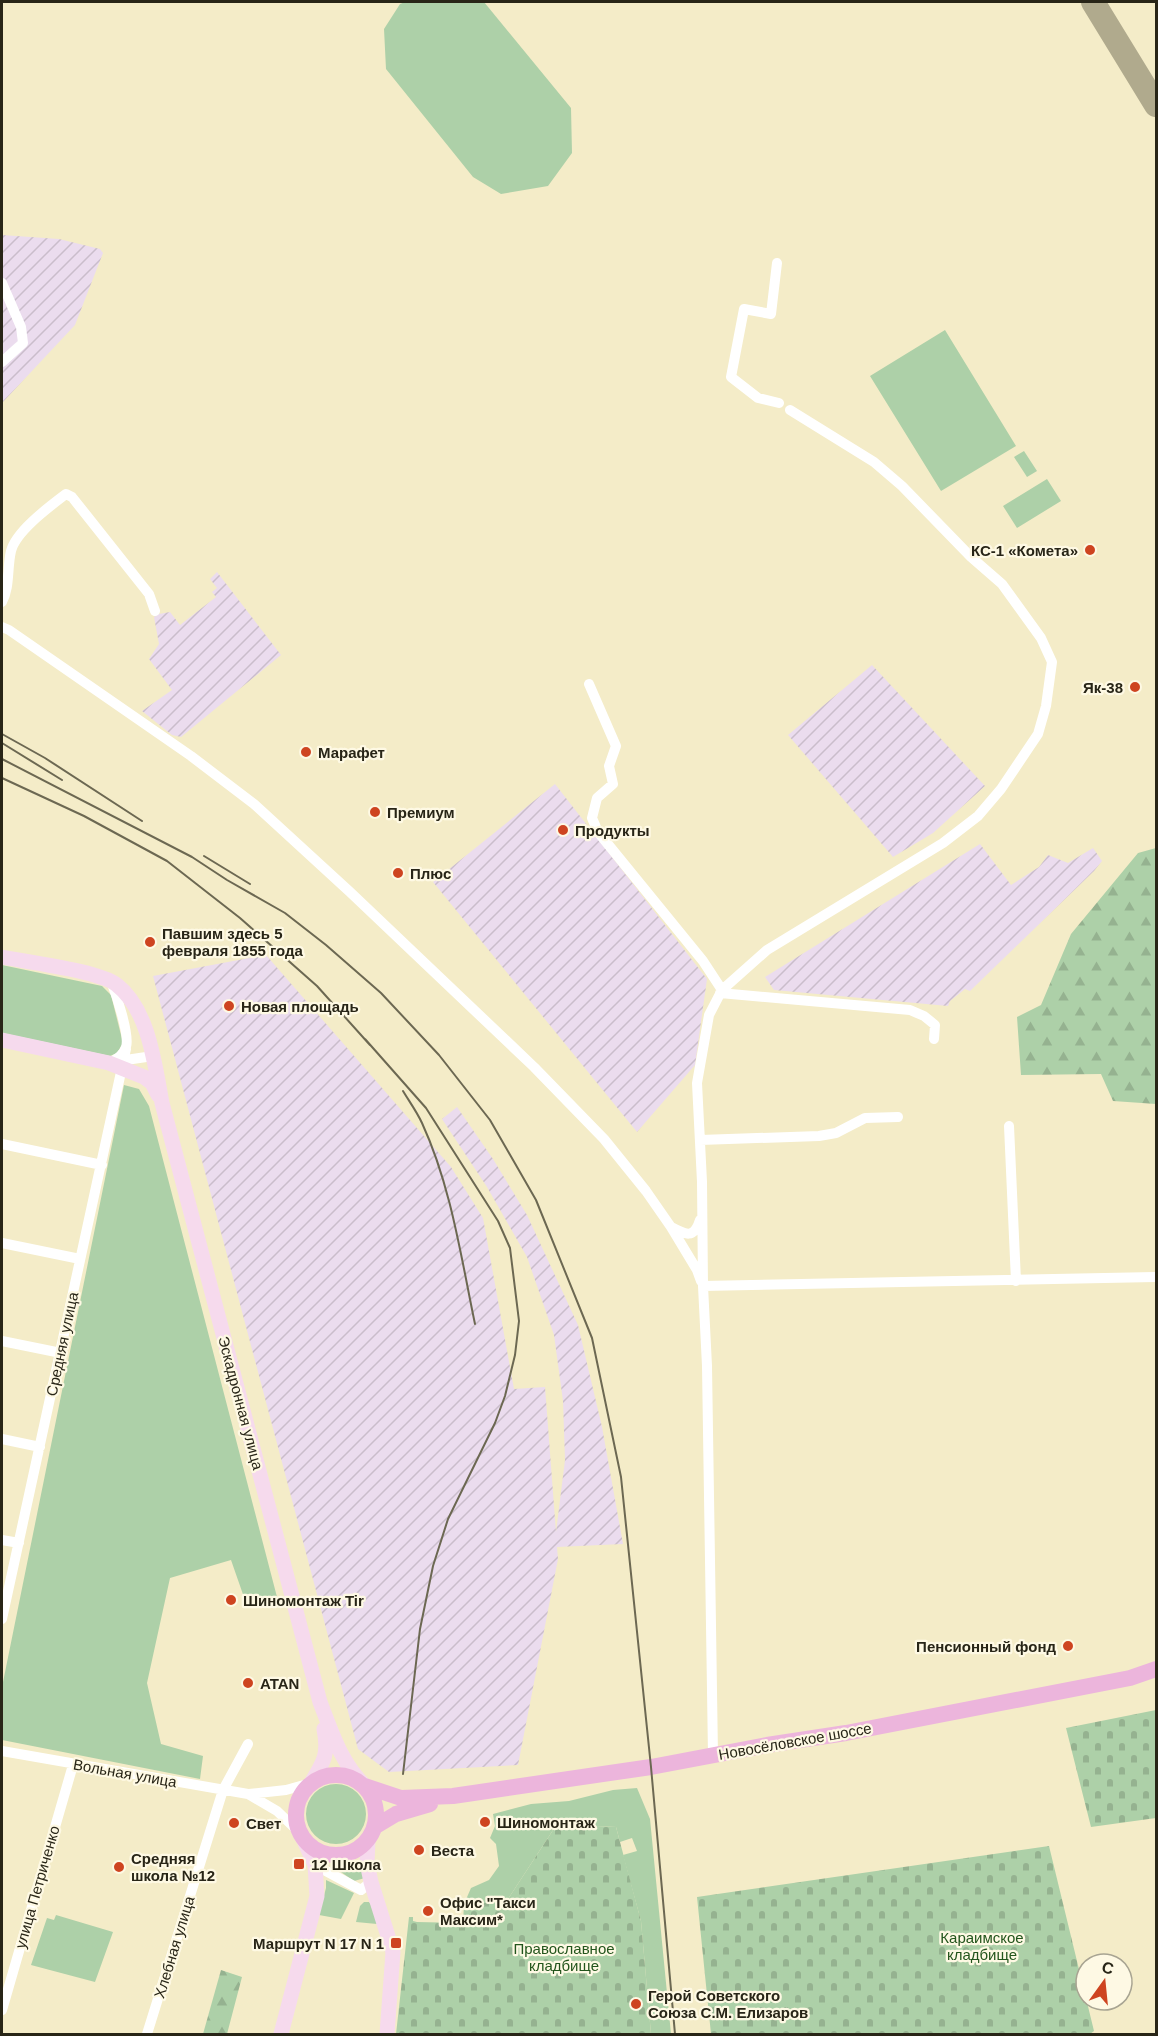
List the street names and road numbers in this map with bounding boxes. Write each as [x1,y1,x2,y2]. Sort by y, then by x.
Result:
street label: Средняя улица [43,1290,81,1398]
street label: Эскадронная улица [215,1334,267,1472]
street label: Новосёловское шоссе [717,1719,873,1763]
street label: Вольная улица [72,1756,179,1791]
street label: улица Петриченко [11,1824,63,1950]
street label: Хлебная улица [150,1893,198,2000]

